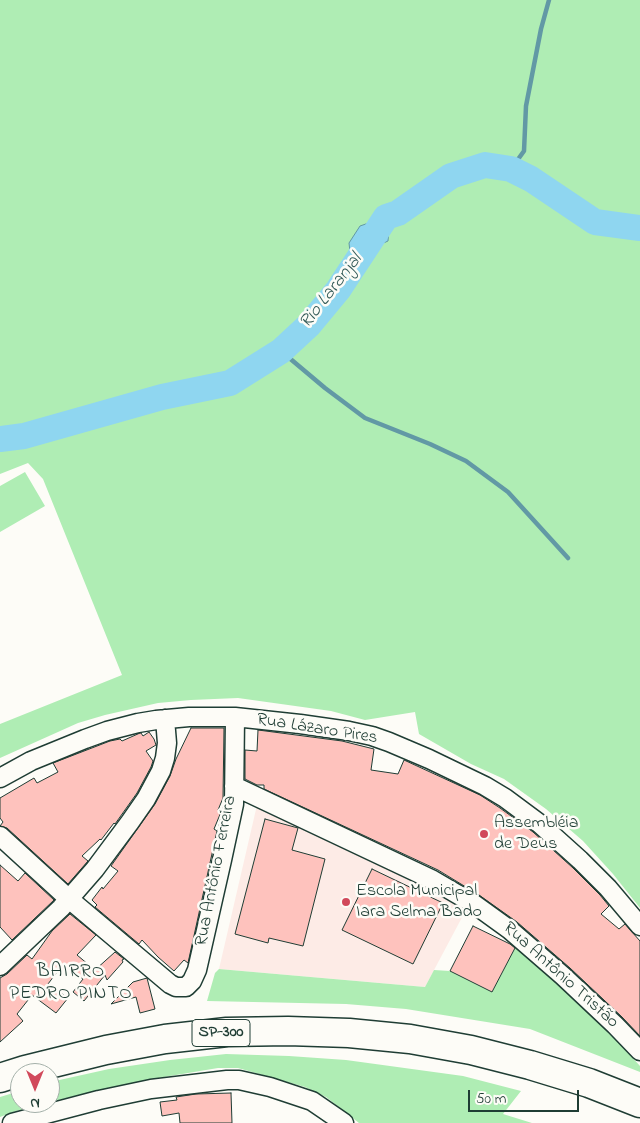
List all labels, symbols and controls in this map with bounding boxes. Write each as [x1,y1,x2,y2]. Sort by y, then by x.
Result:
water label: Rio Laranjal [296,250,368,334]
street label: Rua Lázaro Pires [255,710,379,750]
street label: Rua Antônio Ferreira [192,794,242,948]
place label: Assembléia de Deus [494,813,578,856]
marker: Assembléia de Deus [478,828,490,840]
place label: Escola Municipal Iara Selma Bado [356,881,482,924]
marker: Escola Municipal Iara Selma Bado [340,896,352,908]
street label: Rua Antônio Tristão [498,918,622,1034]
district label: BAIRRO PEDRO PINTO [8,962,134,1006]
road number: SP-300 [192,1020,250,1046]
north arrow [10,1063,60,1113]
scale bar [470,1080,581,1112]
text: 50 m [476,1088,506,1110]
text: N [30,1092,40,1113]

